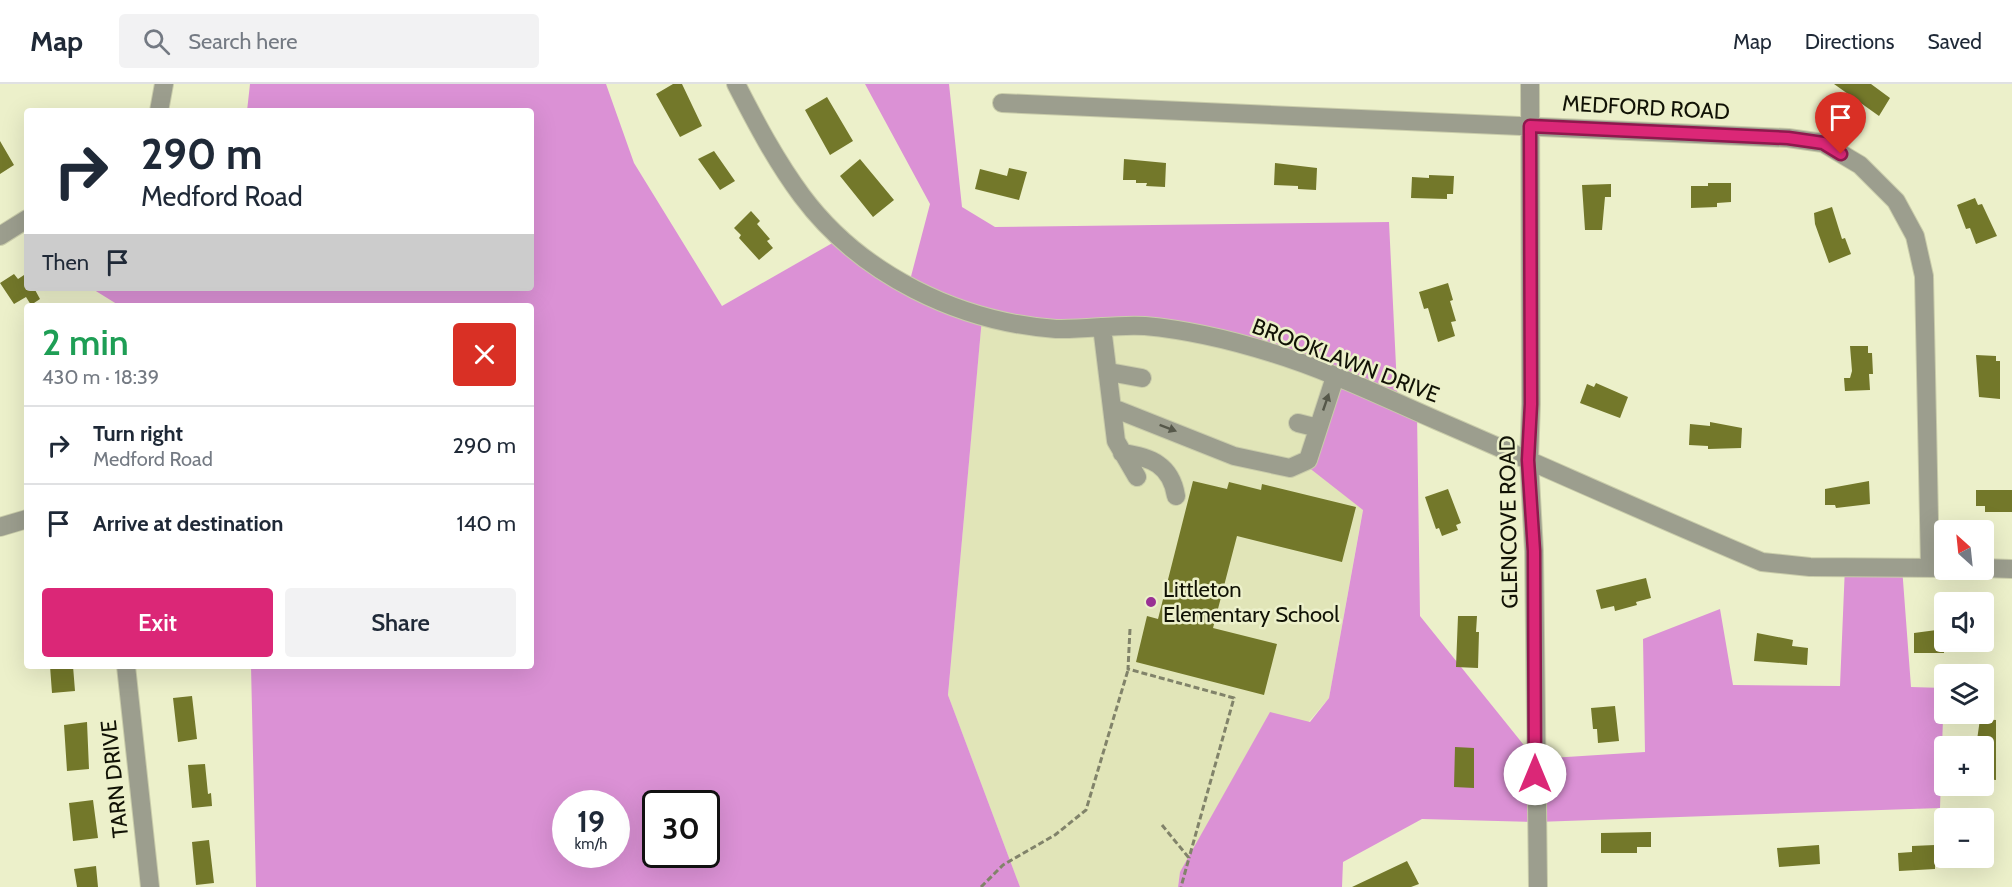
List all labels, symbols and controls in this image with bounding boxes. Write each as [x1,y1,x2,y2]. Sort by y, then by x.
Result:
search box [119,14,539,68]
text: Map [30,24,83,58]
icon: search [140,25,173,58]
text: Search here [188,28,297,55]
text: Map [1733,29,1772,54]
text: Directions [1805,29,1894,54]
text: Saved [1927,29,1982,54]
street label: MEDFORD ROAD [1561,90,1731,125]
pin [1815,92,1866,154]
icon: arrive [1824,101,1857,134]
text: 290 m [141,128,262,180]
icon: right [42,132,120,210]
text: Medford Road [141,180,303,213]
icon: arrive [101,246,134,279]
text: Then [42,249,89,276]
street label: BROOKLAWN DRIVE [1248,312,1443,409]
text: 2 min [42,320,129,364]
button: close [453,323,516,386]
text: 430 m · 18:39 [42,365,159,389]
one-way arrow [1322,393,1331,411]
text: Turn right [93,420,183,447]
one-way arrow [1159,424,1177,433]
icon: right [42,429,75,462]
text: 290 m [452,432,516,459]
street label: GLENCOVE ROAD [1493,435,1524,609]
text: Medford Road [93,447,213,471]
icon: arrive [42,507,75,540]
text: Arrive at destination [93,510,283,537]
text: 140 m [457,510,516,537]
north arrow [1934,520,1994,580]
map controls [1934,520,1994,868]
place label: Littleton Elementary School [1163,576,1340,628]
button: Exit [42,588,273,657]
button: Share [285,588,516,657]
button: sound [1934,592,1994,652]
marker: Littleton Elementary School [1144,595,1158,609]
button: layers [1934,664,1994,724]
street label: TARN DRIVE [95,719,134,839]
button: + [1934,736,1994,796]
position arrow [1503,742,1567,806]
speed limit sign: 30 [642,790,720,868]
text: 19 [577,803,605,840]
button: − [1934,808,1994,868]
text: km/h [575,835,607,853]

